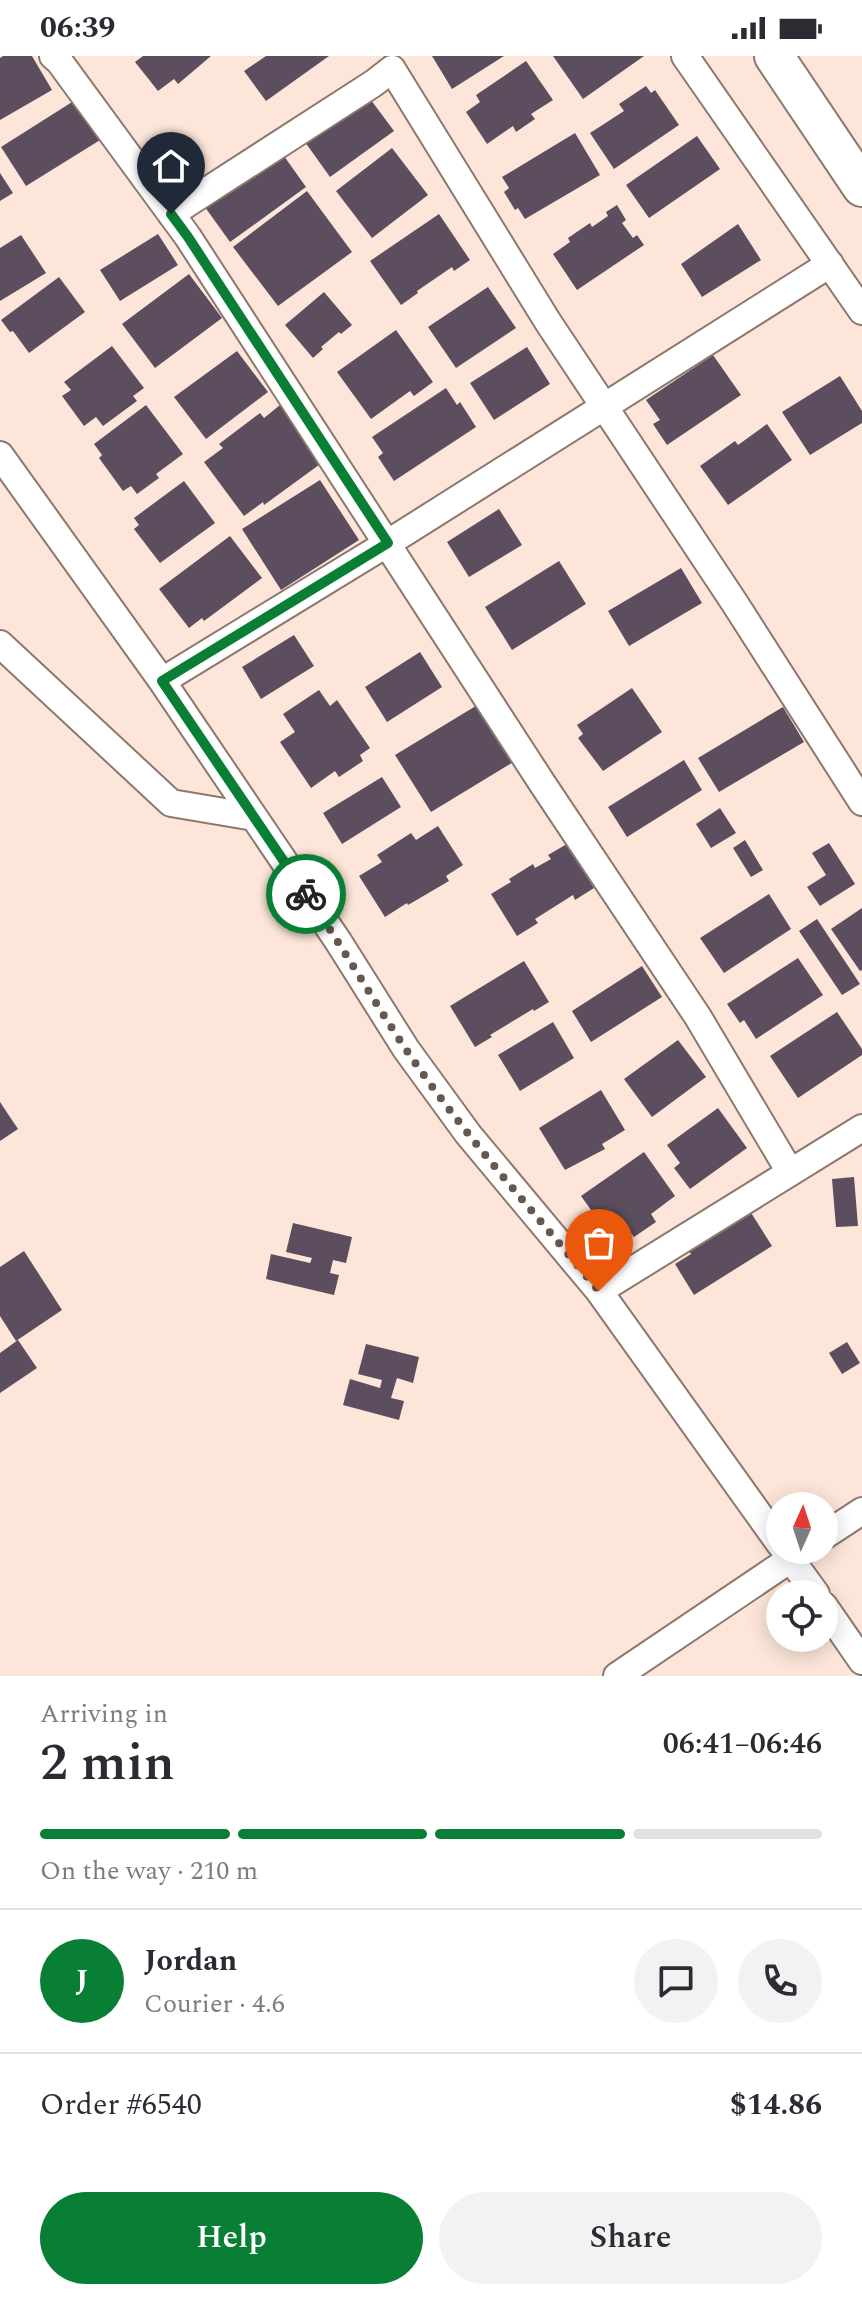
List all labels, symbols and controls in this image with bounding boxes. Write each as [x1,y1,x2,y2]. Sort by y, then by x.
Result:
text: 06:39 [40,5,115,51]
pin [137,132,205,214]
icon: home [149,144,193,188]
courier [266,854,346,934]
icon: bike [284,872,328,916]
pin [565,1209,633,1291]
icon: bag [577,1221,621,1265]
north arrow [766,1492,838,1564]
map controls [766,1492,838,1652]
button: locate [766,1580,838,1652]
text: Arriving in [40,1694,168,1734]
text: 06:41–06:46 [663,1721,822,1767]
text: 2 min [40,1724,175,1803]
text: On the way · 210 m [40,1851,258,1891]
text: Jordan [144,1938,237,1984]
button: chat [634,1939,718,2023]
button: phone [738,1939,822,2023]
text: J [76,1958,88,2004]
text: Courier · 4.6 [144,1984,285,2024]
text: Order #6540 [40,2082,202,2128]
text: $14.86 [730,2082,822,2128]
button: Help [40,2192,423,2284]
button: Share [439,2192,822,2284]

